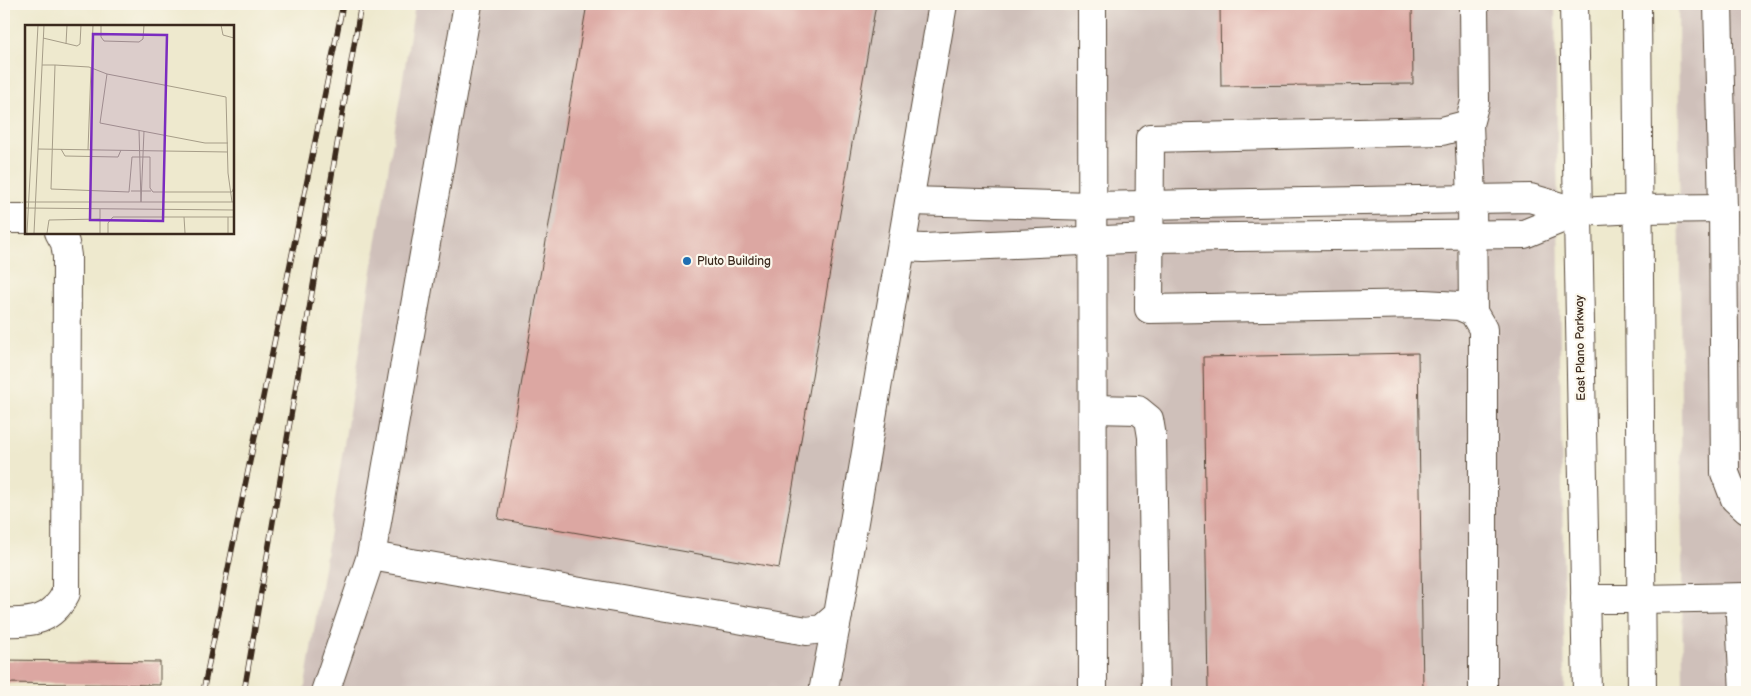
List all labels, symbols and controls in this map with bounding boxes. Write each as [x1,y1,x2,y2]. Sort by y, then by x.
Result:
inset map [25,25,234,234]
place label: Pluto Building [697,254,771,269]
marker: Pluto Building [681,255,693,267]
street label: East Plano Parkway [1572,295,1589,401]

